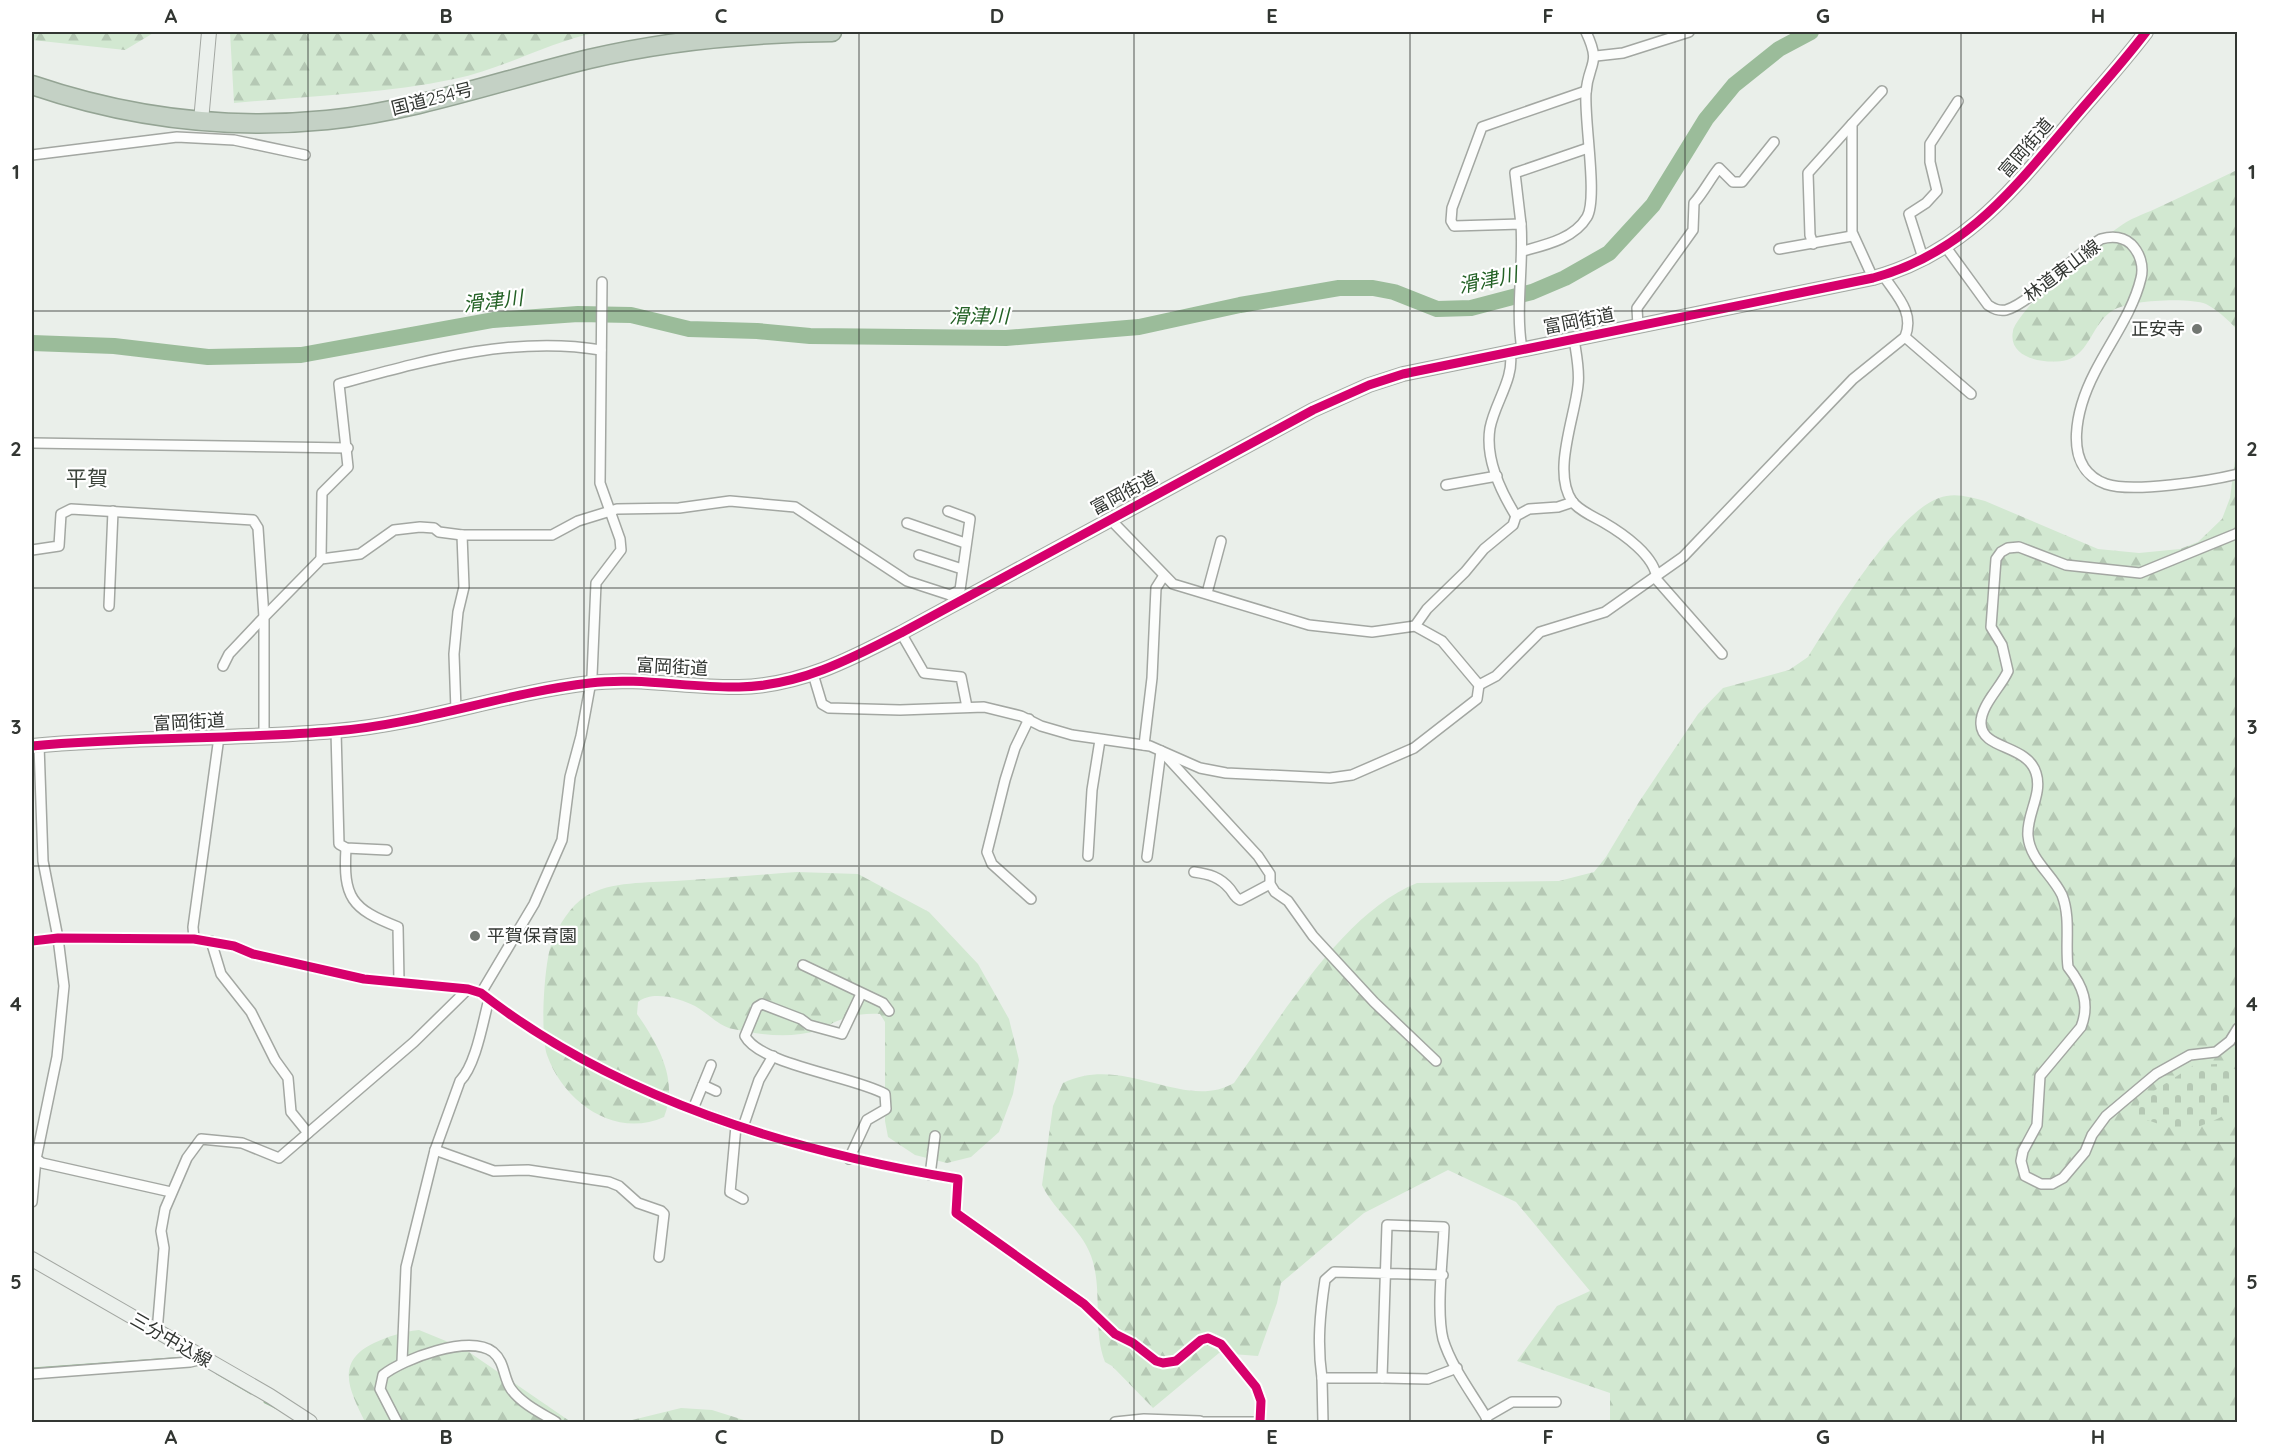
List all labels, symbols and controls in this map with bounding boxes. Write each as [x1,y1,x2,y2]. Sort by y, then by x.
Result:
text: A [165,3,178,28]
text: B [439,3,453,28]
text: C [715,3,728,28]
text: D [990,3,1004,28]
text: E [1266,3,1278,28]
text: F [1542,3,1554,28]
text: G [1816,3,1830,28]
text: H [2091,3,2105,28]
street label: 国道254号 [389,77,475,120]
street label: 富岡街道 [1993,113,2058,182]
text: 1 [12,159,20,184]
text: 1 [2248,159,2256,184]
street label: 林道東山線 [2019,234,2105,307]
water label: 滑津川 [1456,261,1522,298]
water label: 滑津川 [462,284,526,317]
street label: 富岡街道 [1541,302,1616,339]
water label: 滑津川 [949,303,1011,328]
place label: 正安寺 [2131,317,2185,340]
marker: 正安寺 [2190,322,2204,336]
text: 2 [10,436,22,461]
text: 2 [2246,436,2258,461]
district label: 平賀 [66,465,108,491]
street label: 富岡街道 [1087,466,1161,520]
street label: 富岡街道 [635,653,709,680]
street label: 富岡街道 [152,708,226,735]
text: 3 [11,714,21,739]
text: 3 [2247,714,2257,739]
place label: 平賀保育園 [487,924,577,947]
marker: 平賀保育園 [468,929,482,943]
text: 4 [10,991,22,1016]
text: 4 [2246,991,2258,1016]
text: 5 [10,1269,22,1294]
text: 5 [2246,1269,2258,1294]
street label: 三分中込線 [127,1307,216,1372]
text: A [165,1424,178,1449]
text: B [439,1424,453,1449]
text: C [715,1424,728,1449]
text: D [990,1424,1004,1449]
text: E [1266,1424,1278,1449]
text: F [1542,1424,1554,1449]
text: G [1816,1424,1830,1449]
text: H [2091,1424,2105,1449]

